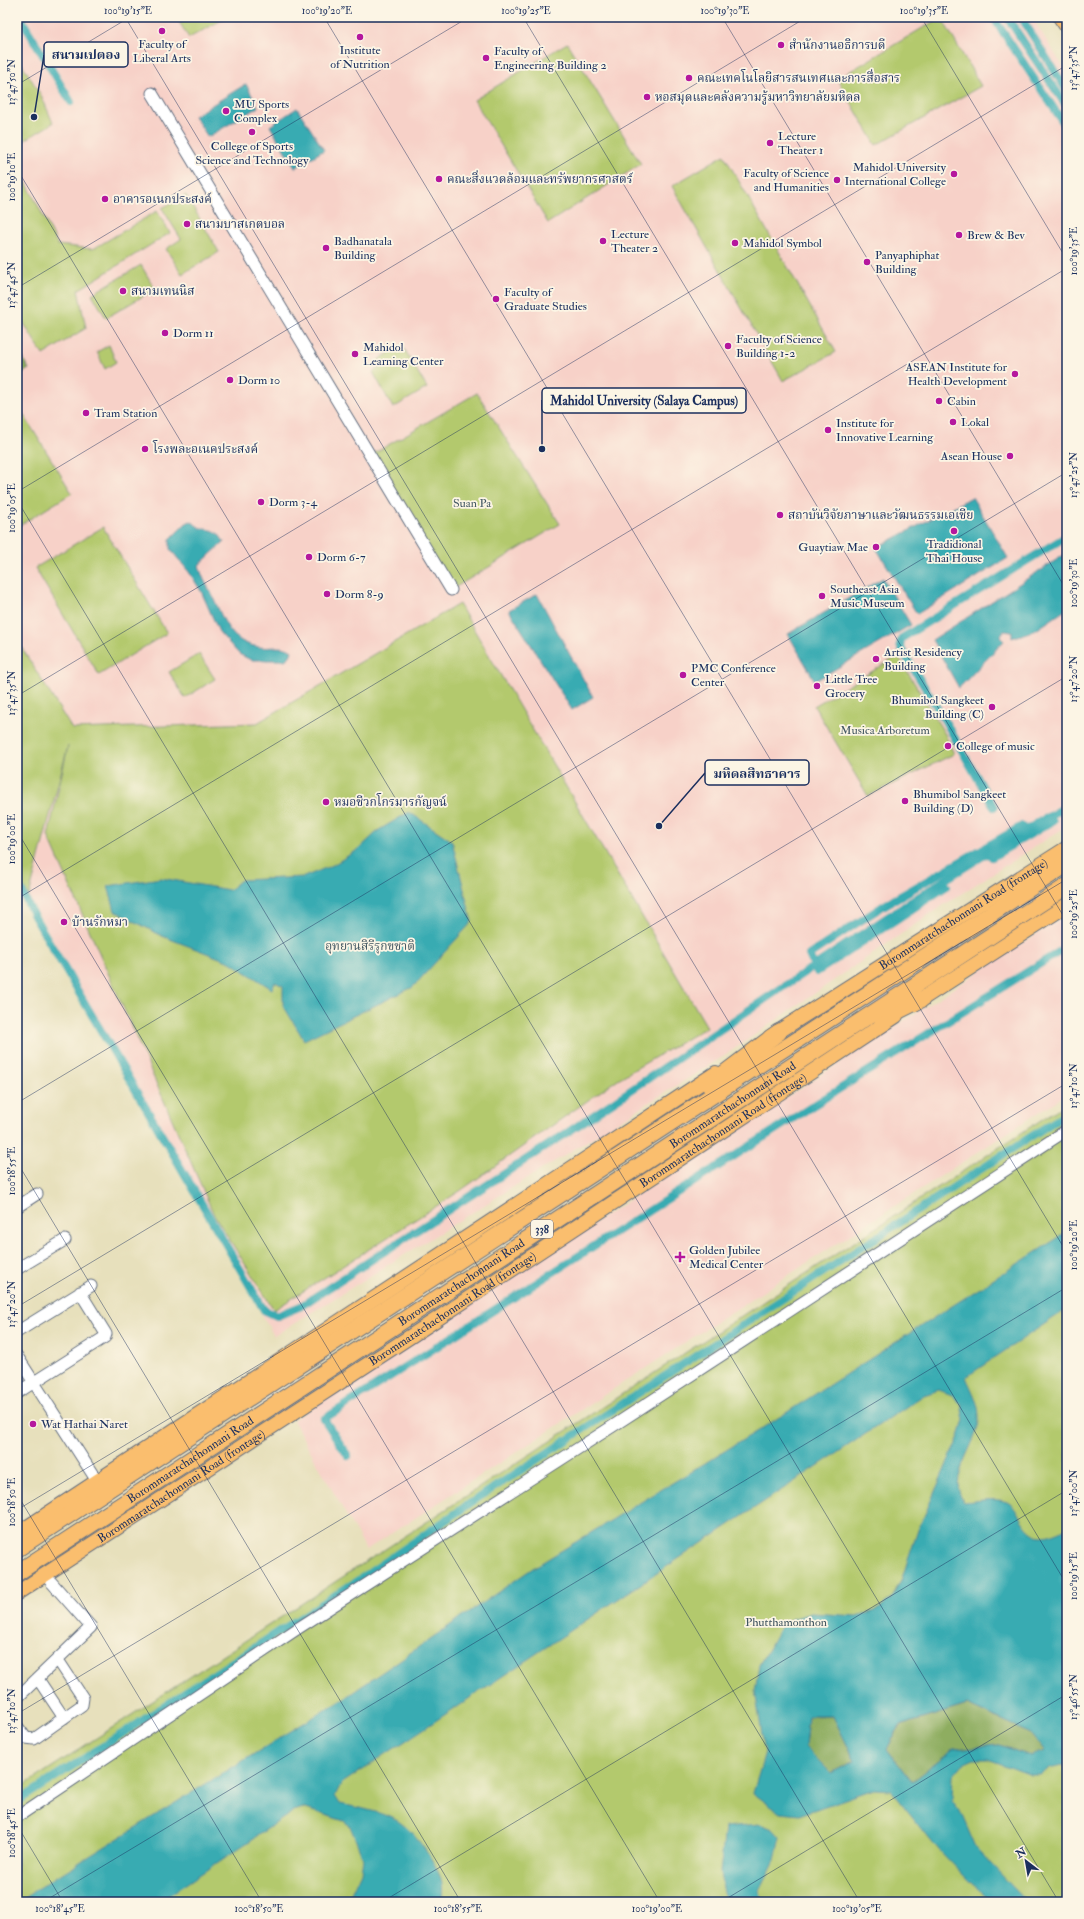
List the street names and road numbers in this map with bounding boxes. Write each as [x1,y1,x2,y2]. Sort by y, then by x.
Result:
street label: Borommaratchachonnani Road (frontage) [876,855,1051,974]
street label: Borommaratchachonnani Road [667,1058,799,1152]
street label: Borommaratchachonnani Road (frontage) [637,1070,810,1191]
road number: 338 [531,1220,553,1238]
street label: Borommaratchachonnani Road [396,1236,528,1329]
street label: Borommaratchachonnani Road (frontage) [366,1249,539,1369]
street label: Borommaratchachonnani Road [124,1413,257,1507]
street label: Borommaratchachonnani Road (frontage) [95,1426,268,1546]

